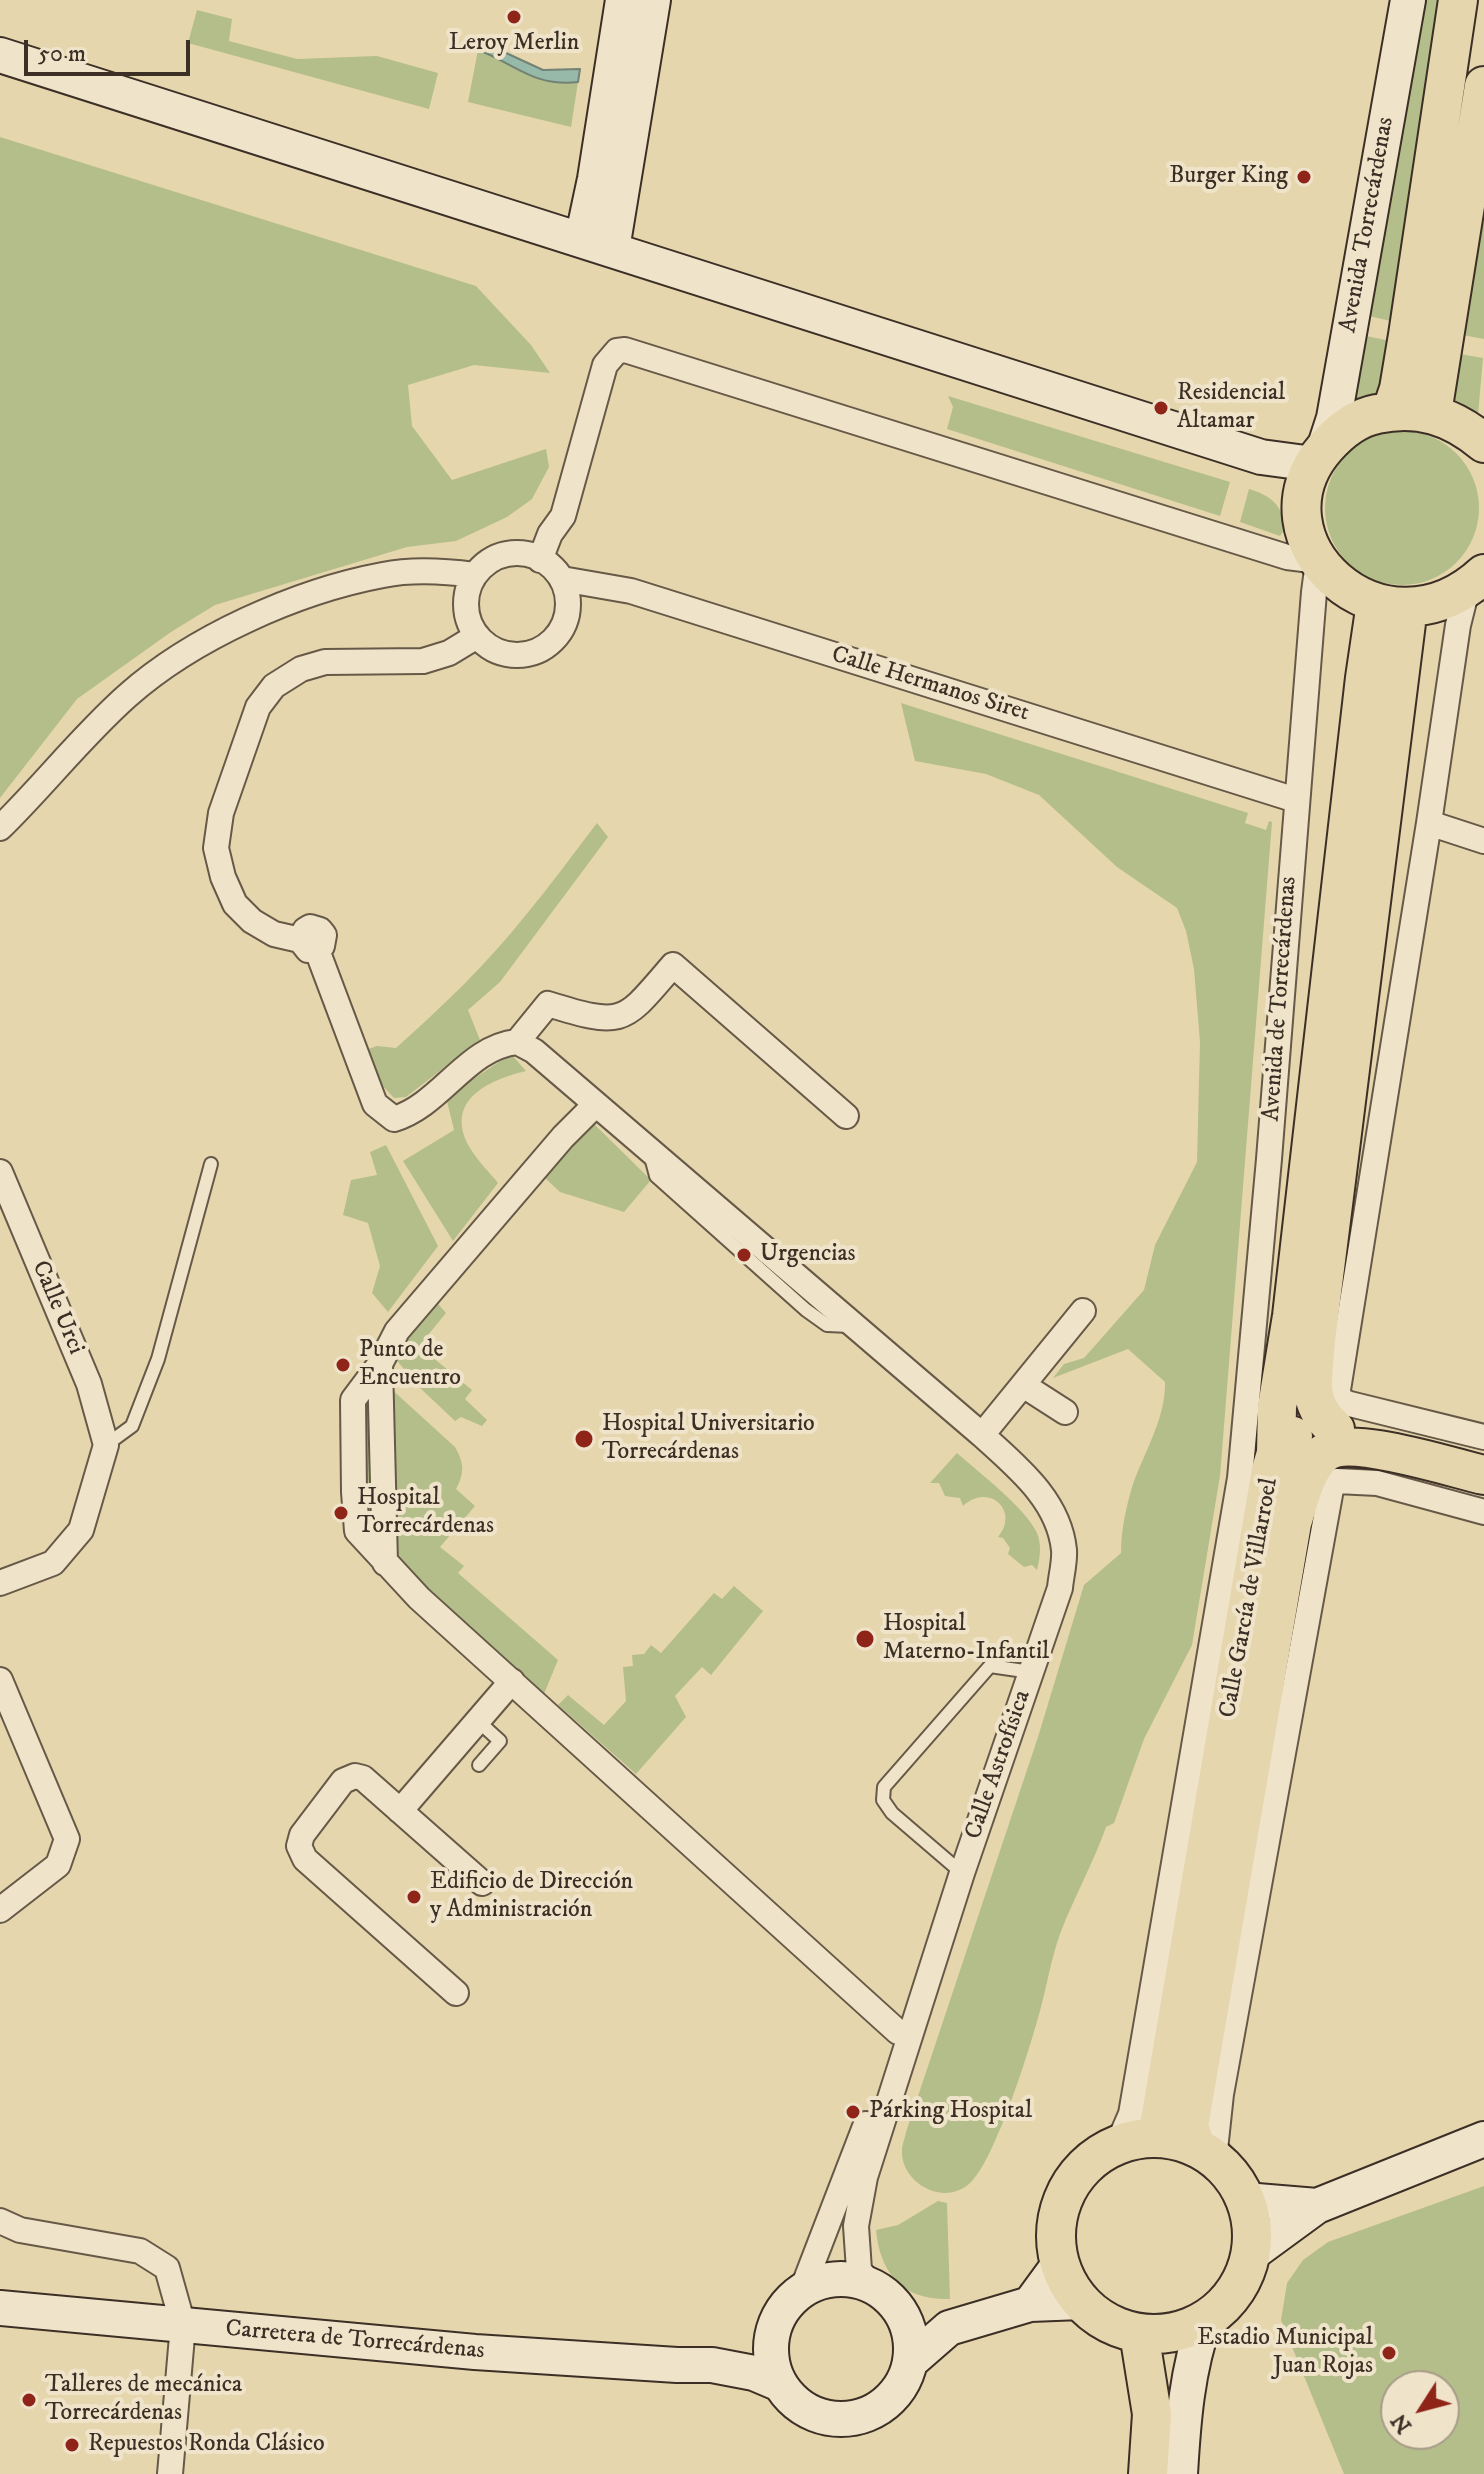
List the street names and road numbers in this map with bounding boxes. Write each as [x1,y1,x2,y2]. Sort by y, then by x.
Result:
street label: Avenida Torrecárdenas [1335,115,1401,335]
street label: Calle Hermanos Siret [828,641,1032,729]
street label: Avenida de Torrecárdenas [1258,876,1304,1122]
street label: Calle Urci [24,1257,90,1359]
street label: Calle García de Villarroel [1215,1476,1285,1720]
street label: Calle Astrofísica [960,1687,1038,1843]
street label: Carretera de Torrecárdenas [224,2315,486,2367]

